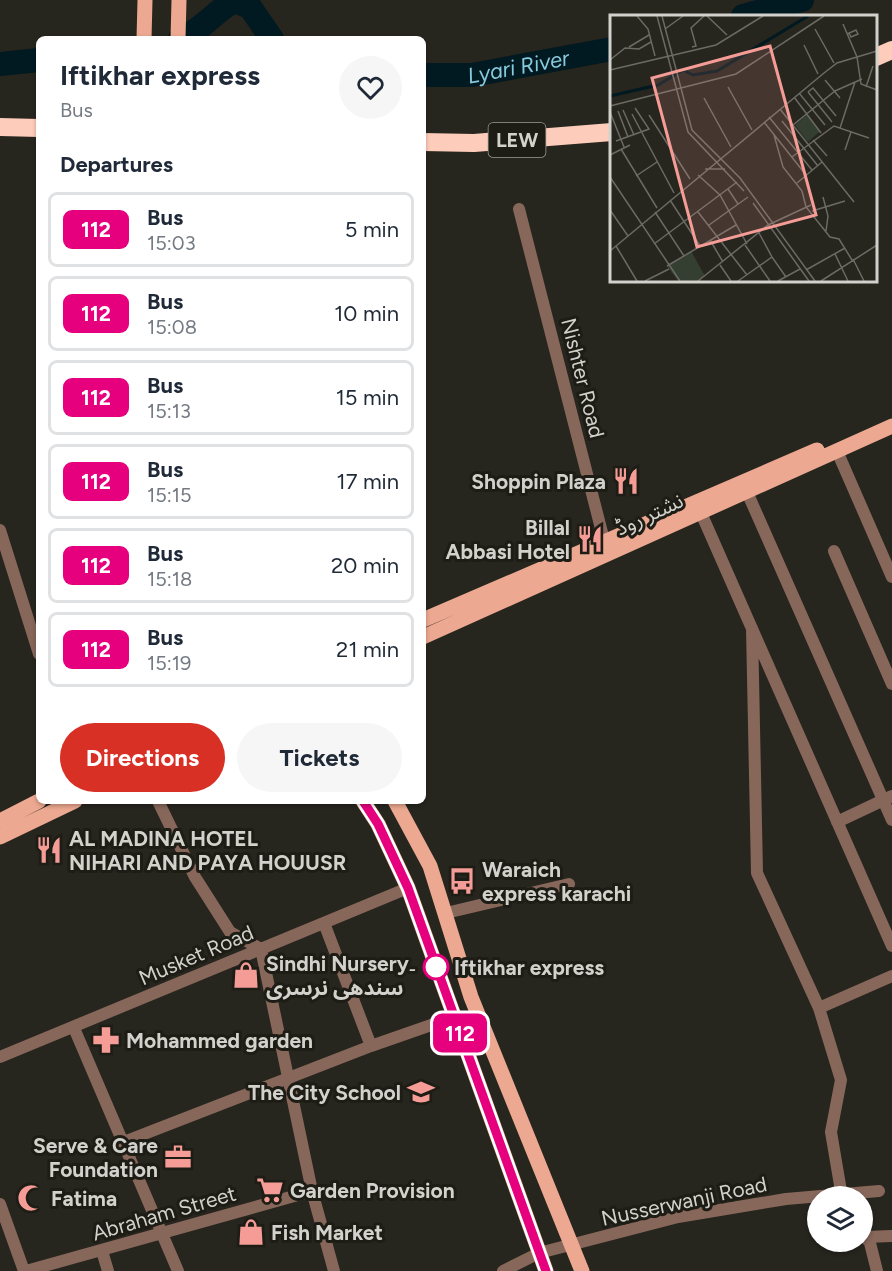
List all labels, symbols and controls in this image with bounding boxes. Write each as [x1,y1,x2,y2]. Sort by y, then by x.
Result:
inset map [610,15,877,282]
water label: Lyari River [465,43,573,89]
button: heart [339,56,402,119]
text: Iftikhar express [60,58,260,92]
text: Bus [60,98,93,122]
road number: LEW [488,123,546,157]
text: Departures [60,151,173,178]
text: Bus [147,204,183,231]
text: 5 min [345,216,399,243]
text: 112 [81,217,111,242]
text: 15:03 [147,231,196,255]
text: Bus [147,288,183,315]
text: 10 min [334,300,399,327]
text: 112 [81,301,111,326]
text: 15:08 [147,315,197,339]
street label: Nishter Road [556,315,610,441]
text: Bus [147,372,183,399]
text: 15 min [336,384,399,411]
text: 112 [81,385,111,410]
text: 15:13 [147,399,191,423]
text: Bus [147,456,183,483]
restaurant icon: Shoppin Plaza [611,466,641,496]
text: 17 min [337,468,399,495]
text: 112 [81,469,111,494]
place label: Shoppin Plaza [471,469,606,494]
text: 15:15 [147,483,192,507]
street label: نشتر روڈ [611,487,687,541]
place label: Billal Abbasi Hotel [445,515,570,564]
restaurant icon: Billal Abbasi Hotel [575,524,605,554]
text: Bus [147,540,183,567]
text: 20 min [331,552,399,579]
text: 112 [81,553,111,578]
text: 15:18 [147,567,192,591]
text: Bus [147,624,183,651]
text: 21 min [336,636,399,663]
text: 112 [81,637,111,662]
text: 15:19 [147,651,191,675]
button: Directions [60,723,225,792]
button: Tickets [237,723,402,792]
place label: AL MADINA HOTEL NIHARI AND PAYA HOUUSR [69,826,346,875]
restaurant icon: AL MADINA HOTEL NIHARI AND PAYA HOUUSR [34,835,64,865]
place label: Waraich express karachi [482,857,631,906]
bus stop icon: Waraich express karachi [447,866,477,896]
street label: Musket Road [135,920,257,990]
place label: Sindhi Nursery۔ سندھی نرسری [266,951,416,1000]
marker: Iftikhar express [423,954,449,980]
place label: Iftikhar express [454,955,604,980]
shop icon: Sindhi Nursery۔ سندھی نرسری [231,960,261,990]
line badge: 112 [426,1014,494,1052]
text: 112 [445,1021,475,1046]
pharmacy icon: Mohammed garden [91,1025,121,1055]
place label: Mohammed garden [126,1028,313,1053]
school or university icon: The City School [406,1077,436,1107]
place label: The City School [248,1080,401,1105]
place label: Serve & Care Foundation [33,1133,158,1182]
office icon: Serve & Care Foundation [163,1142,193,1172]
street label: Nusserwanji Road [599,1171,769,1231]
supermarket icon: Garden Provision [255,1175,285,1205]
place label: Garden Provision [290,1178,455,1203]
street label: Abraham Street [89,1180,239,1245]
mosque icon: Fatima [16,1183,46,1213]
place label: Fatima [51,1186,117,1211]
map controls [807,1186,873,1252]
button: layers [807,1186,873,1252]
shop icon: Fish Market [236,1217,266,1247]
place label: Fish Market [271,1220,383,1245]

